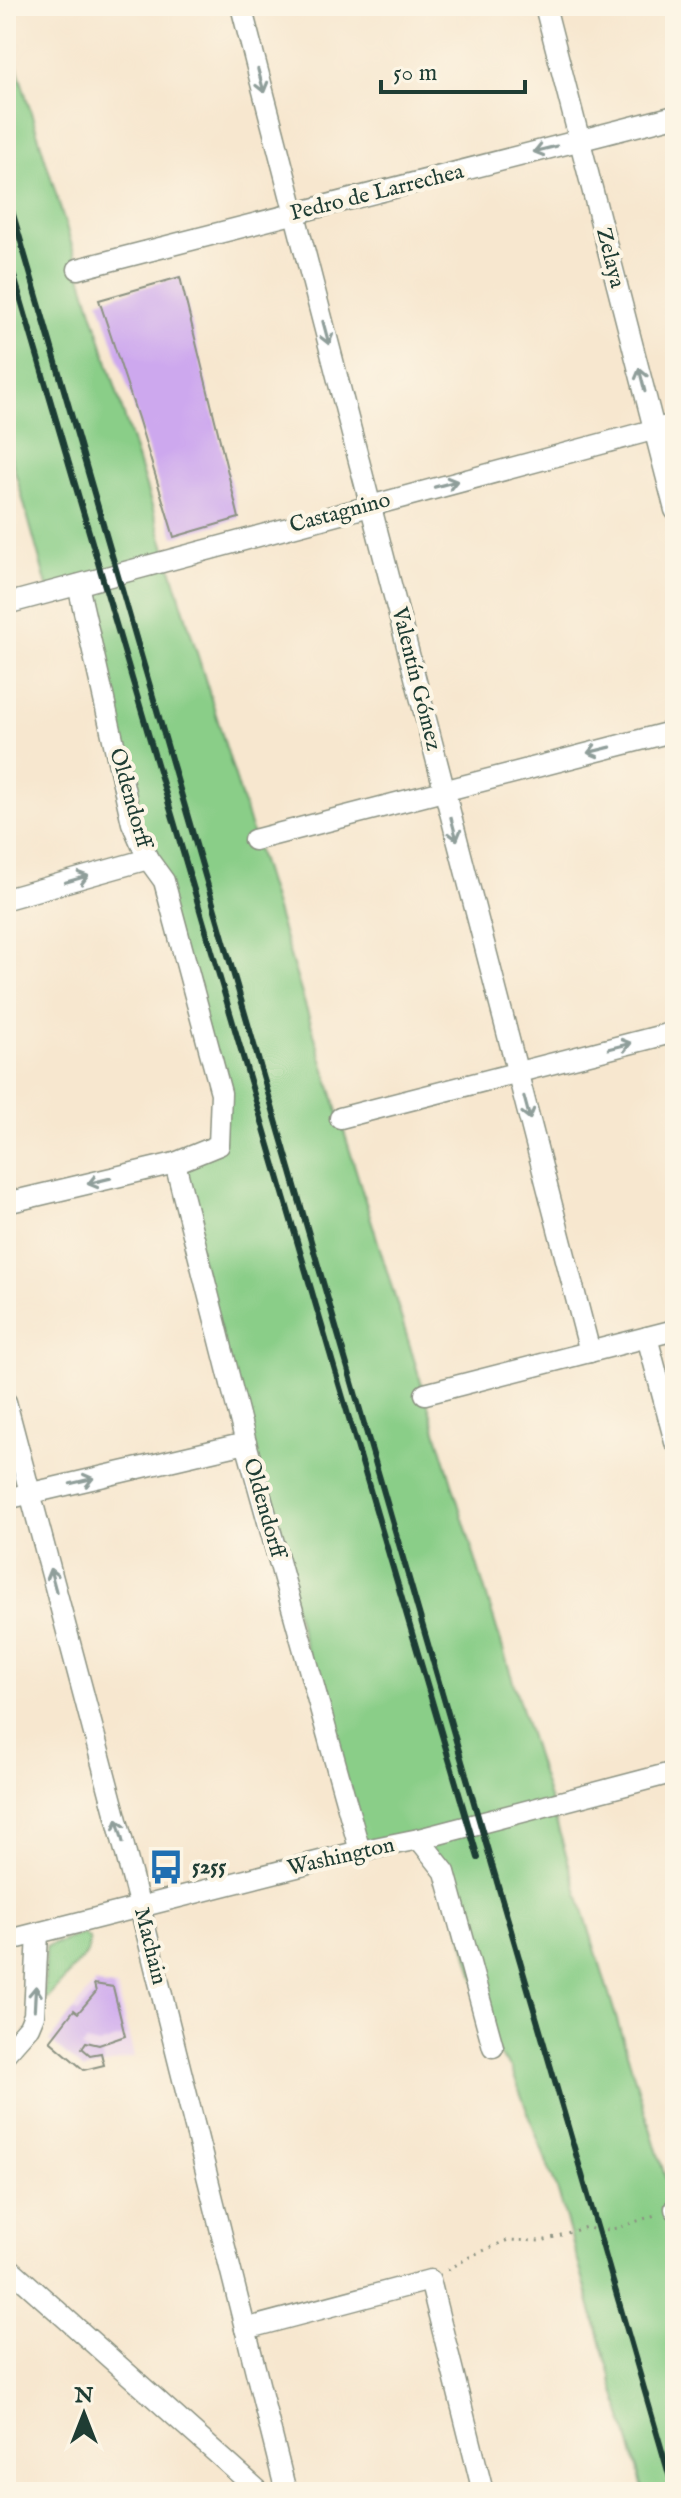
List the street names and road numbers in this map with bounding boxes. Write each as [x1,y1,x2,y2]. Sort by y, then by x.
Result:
street label: Pedro de Larrechea [287,158,467,228]
street label: Zelaya [589,225,631,291]
street label: Castagnino [287,486,394,540]
street label: Valentín Gómez [384,603,447,754]
street label: Oldendorff [102,745,158,854]
street label: Oldendorff [236,1455,292,1564]
street label: Washington [285,1831,398,1883]
street label: Machain [127,1905,173,1988]

